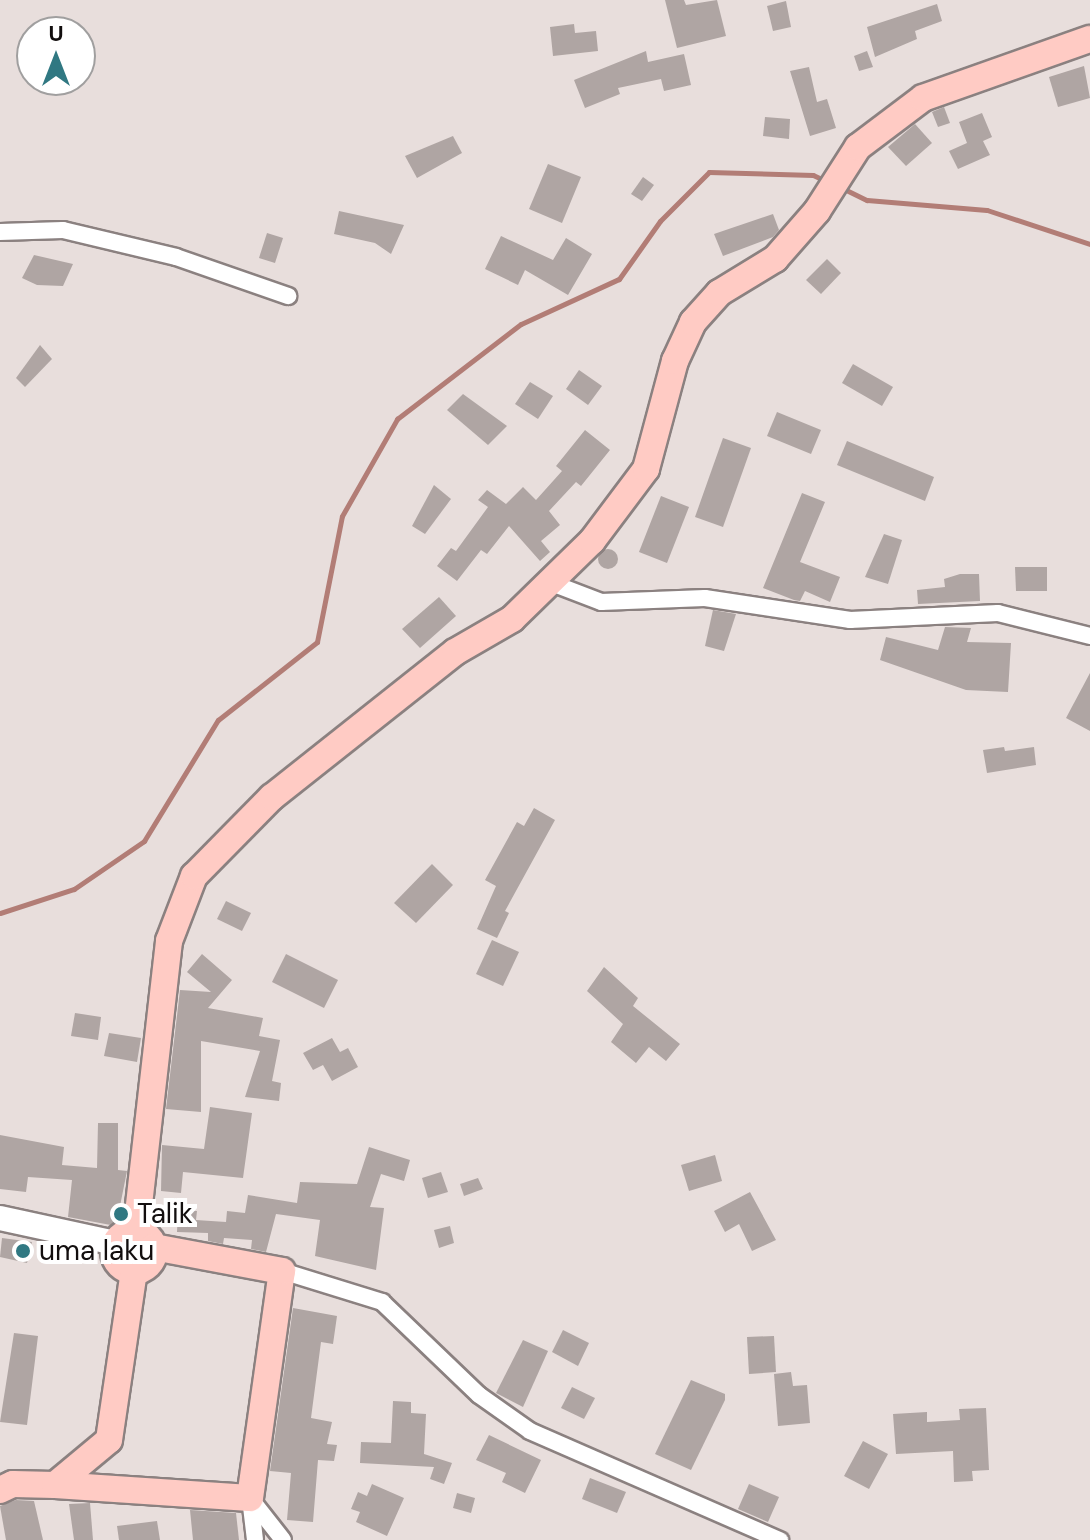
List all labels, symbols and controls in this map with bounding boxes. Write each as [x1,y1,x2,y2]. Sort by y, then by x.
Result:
north arrow [16,16,96,96]
text: U [48,19,64,48]
place label: Talik [137,1197,193,1231]
marker: Talik [112,1205,130,1223]
place label: uma laku [39,1234,154,1268]
marker: uma laku [14,1242,32,1260]

